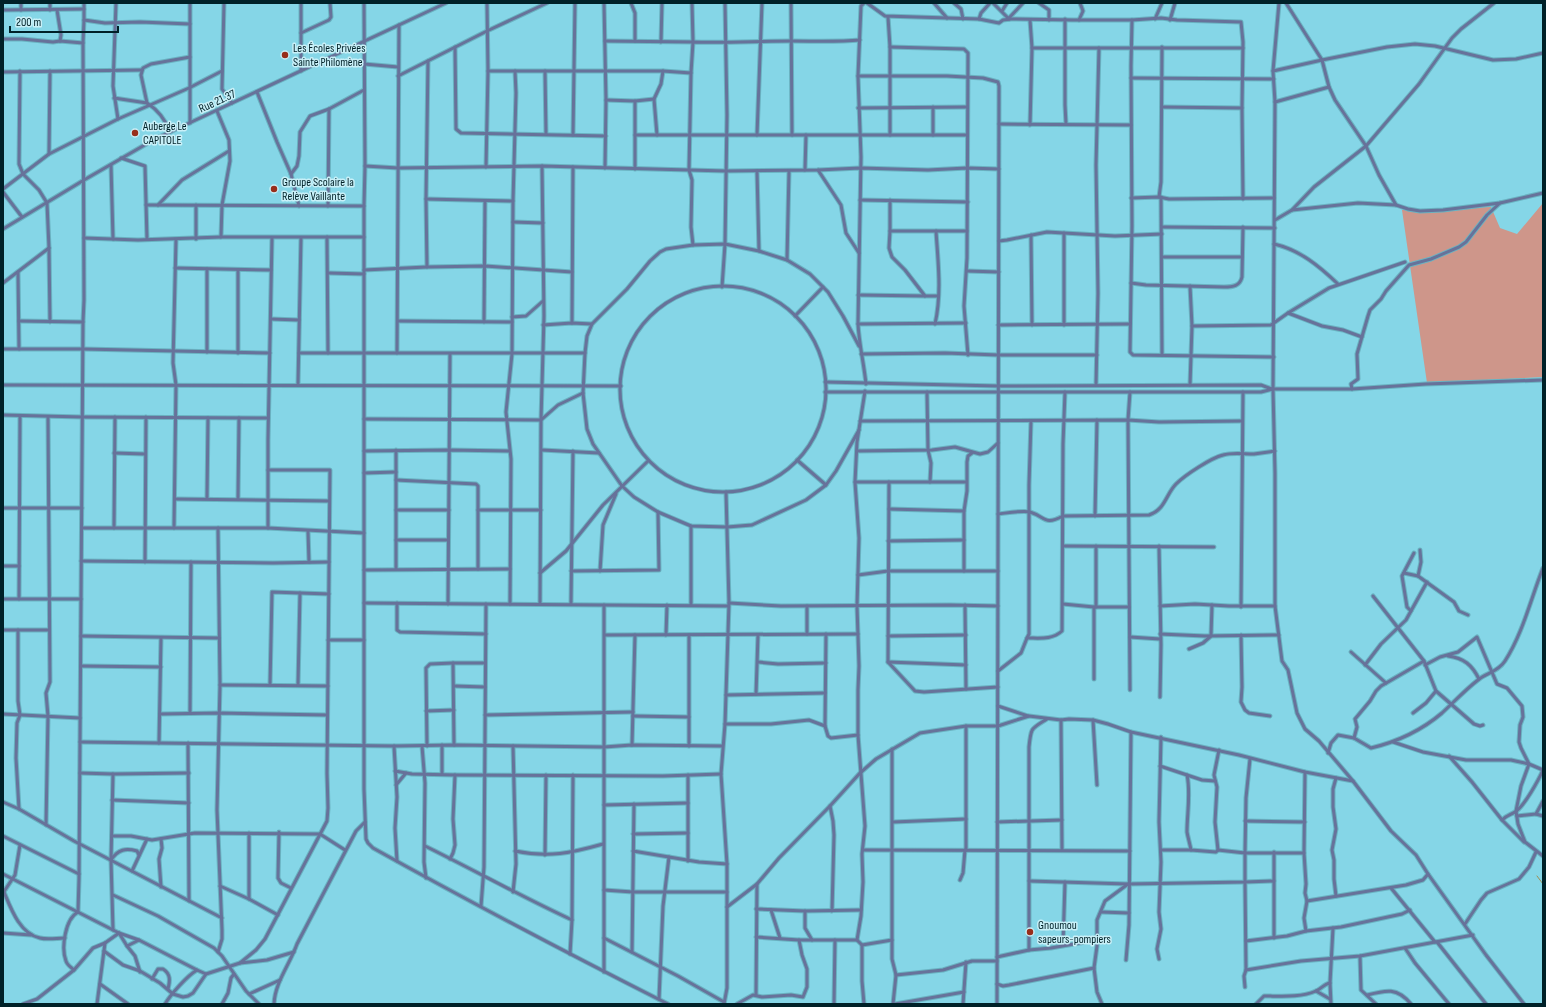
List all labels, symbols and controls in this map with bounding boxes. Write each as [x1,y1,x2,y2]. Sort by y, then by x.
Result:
scale bar [10,8,118,34]
text: 200 m [16,15,42,30]
place label: Les Écoles Privées Sainte Philomène [293,41,365,70]
marker: Les Écoles Privées Sainte Philomène [280,50,290,60]
street label: Rue 21.37 [196,86,238,116]
place label: Auberge Le CAPITOLE [142,119,187,148]
marker: Auberge Le CAPITOLE [130,128,140,138]
place label: Groupe Scolaire la Relève Vaillante [282,175,354,204]
marker: Groupe Scolaire la Relève Vaillante [269,184,279,194]
place label: Gnoumou sapeurs-pompiers [1038,918,1111,947]
marker: Gnoumou sapeurs-pompiers [1025,927,1035,937]

